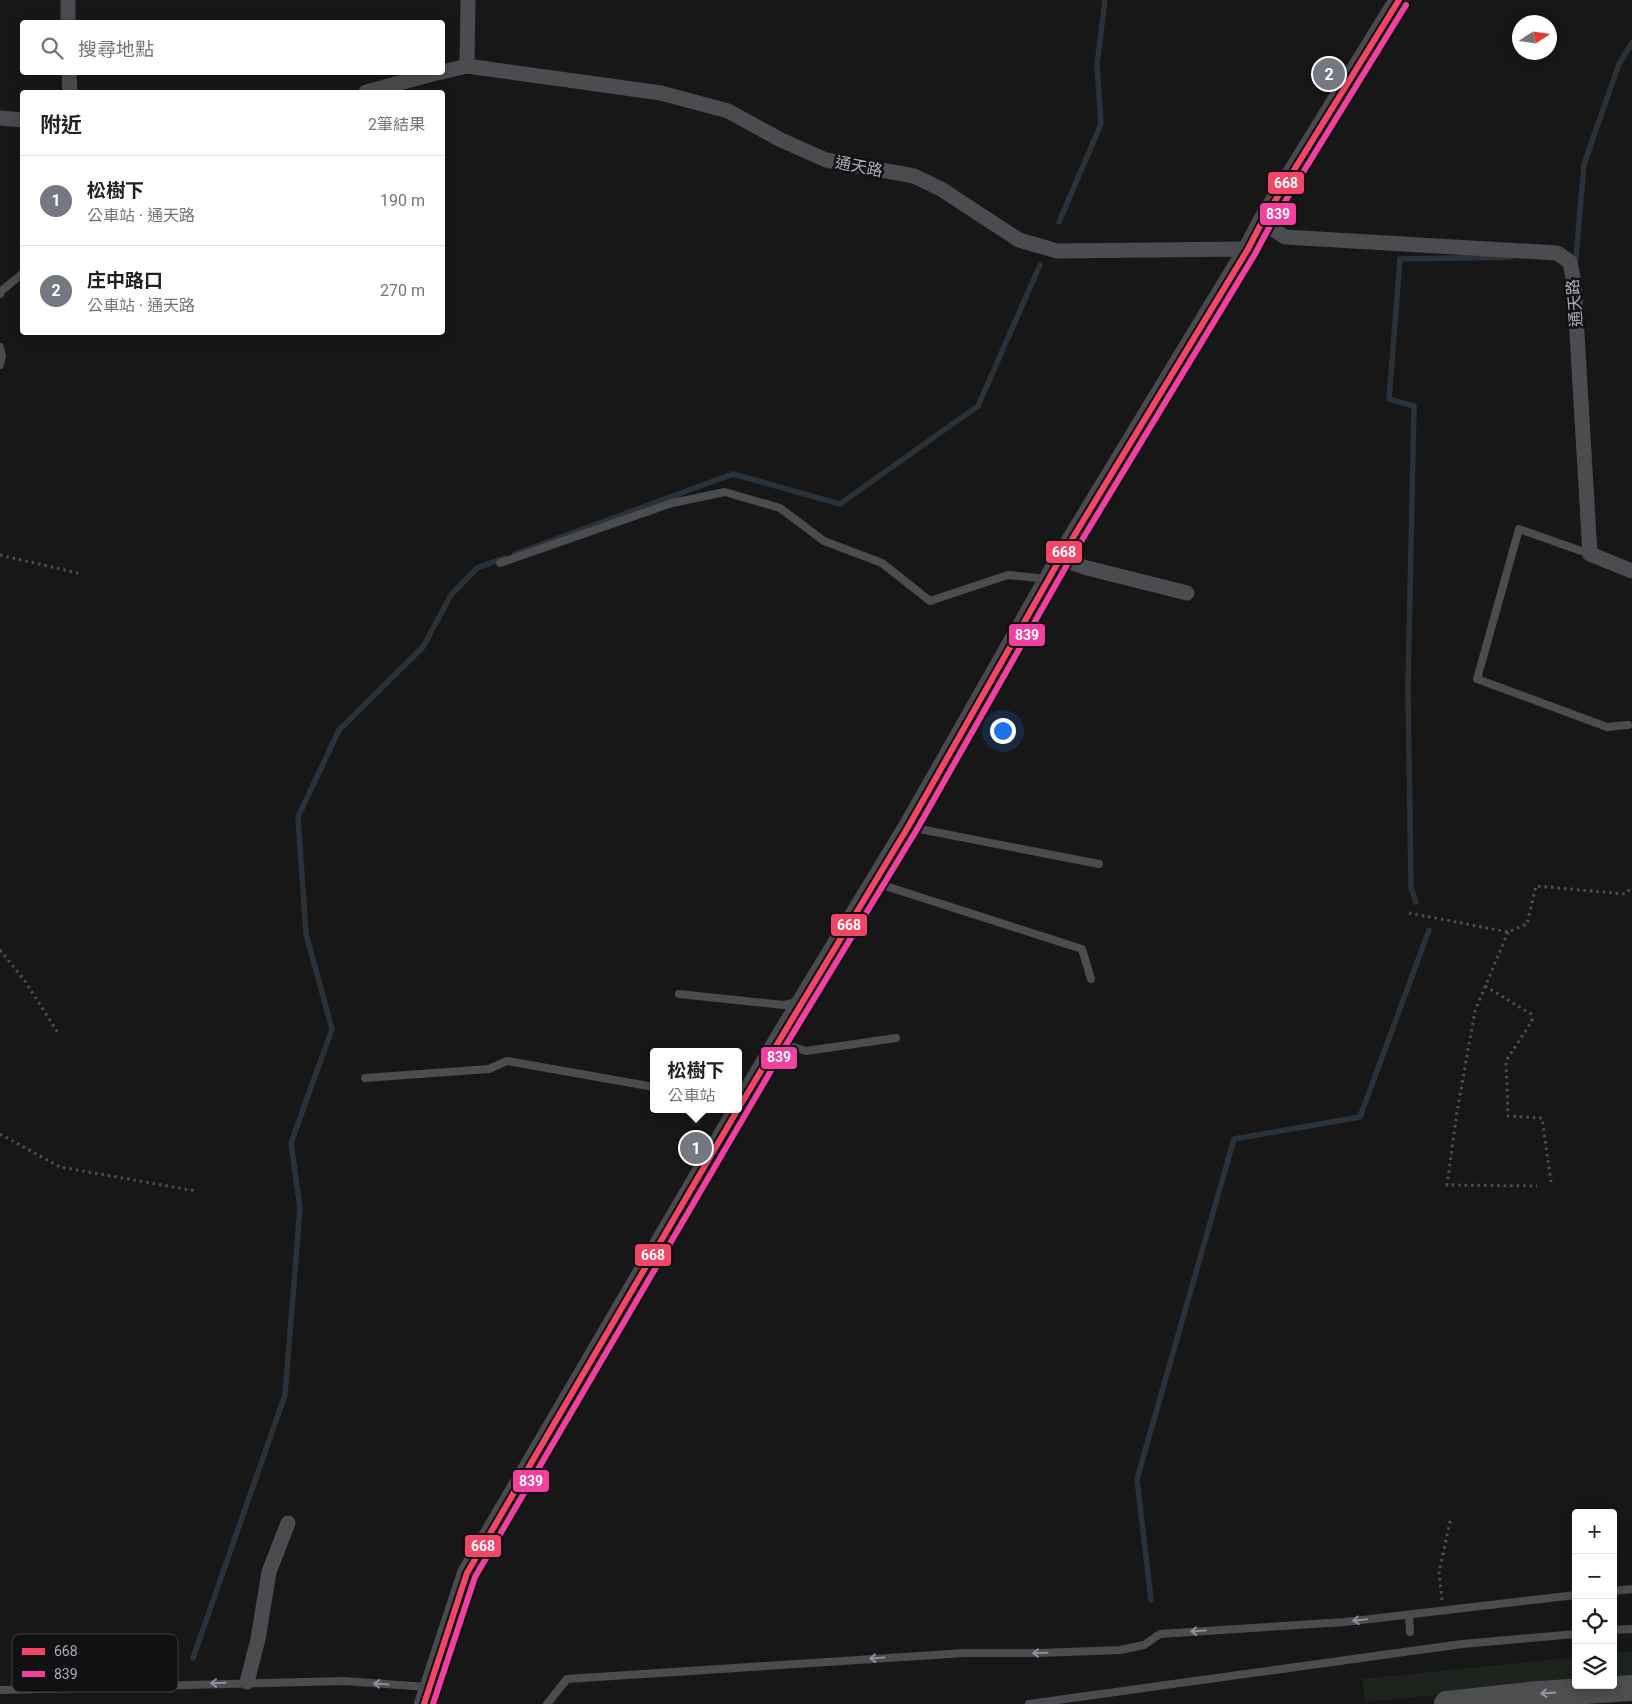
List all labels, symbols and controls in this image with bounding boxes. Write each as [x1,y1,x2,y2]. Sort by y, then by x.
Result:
north arrow [1512,15,1557,60]
search box [20,20,445,75]
icon: search [38,34,66,62]
text: 搜尋地點 [78,38,154,61]
pin: 2 [1313,55,1345,93]
text: 附近 [40,113,82,137]
text: 2筆結果 [368,115,425,134]
street label: 通天路 [834,153,884,180]
line badge: 668 [1267,171,1305,195]
text: 668 [1274,175,1298,191]
text: 松樹下 [87,179,144,202]
text: 1 [51,191,61,210]
text: 190 m [380,191,425,210]
line badge: 839 [1259,202,1297,226]
text: 公車站 · 通天路 [87,206,195,225]
text: 839 [1266,206,1290,222]
text: 庄中路口 [87,269,163,292]
street label: 通天路 [1563,278,1586,328]
text: 2 [51,281,61,300]
text: 270 m [380,281,425,300]
text: 公車站 · 通天路 [87,296,195,315]
line badge: 668 [1045,540,1083,564]
text: 668 [1052,544,1076,560]
line badge: 839 [1008,623,1046,647]
text: 839 [1015,627,1039,643]
your location [990,718,1016,744]
line badge: 668 [830,913,868,937]
text: 668 [837,917,861,933]
line badge: 839 [760,1046,798,1070]
popup [650,1048,742,1113]
text: 839 [767,1049,791,1065]
text: 松樹下 [667,1059,725,1082]
text: 公車站 [667,1086,716,1105]
pin: 1 [680,1129,712,1167]
line badge: 668 [634,1243,672,1267]
text: 668 [641,1247,665,1263]
line badge: 839 [512,1469,550,1493]
text: 839 [519,1473,543,1489]
map controls [1572,1509,1617,1689]
button: + [1572,1509,1617,1554]
line badge: 668 [464,1534,502,1558]
text: 668 [471,1538,495,1554]
button: − [1572,1554,1617,1599]
button: locate [1572,1599,1617,1644]
one-way arrow [1353,1615,1369,1625]
one-way arrow [1190,1627,1206,1636]
legend [12,1634,178,1692]
text: 668 [54,1643,78,1659]
button: layers [1572,1644,1617,1689]
one-way arrow [1032,1648,1048,1657]
one-way arrow [870,1654,886,1663]
text: 839 [54,1666,78,1682]
one-way arrow [211,1678,227,1688]
one-way arrow [373,1679,389,1688]
one-way arrow [1541,1689,1557,1698]

